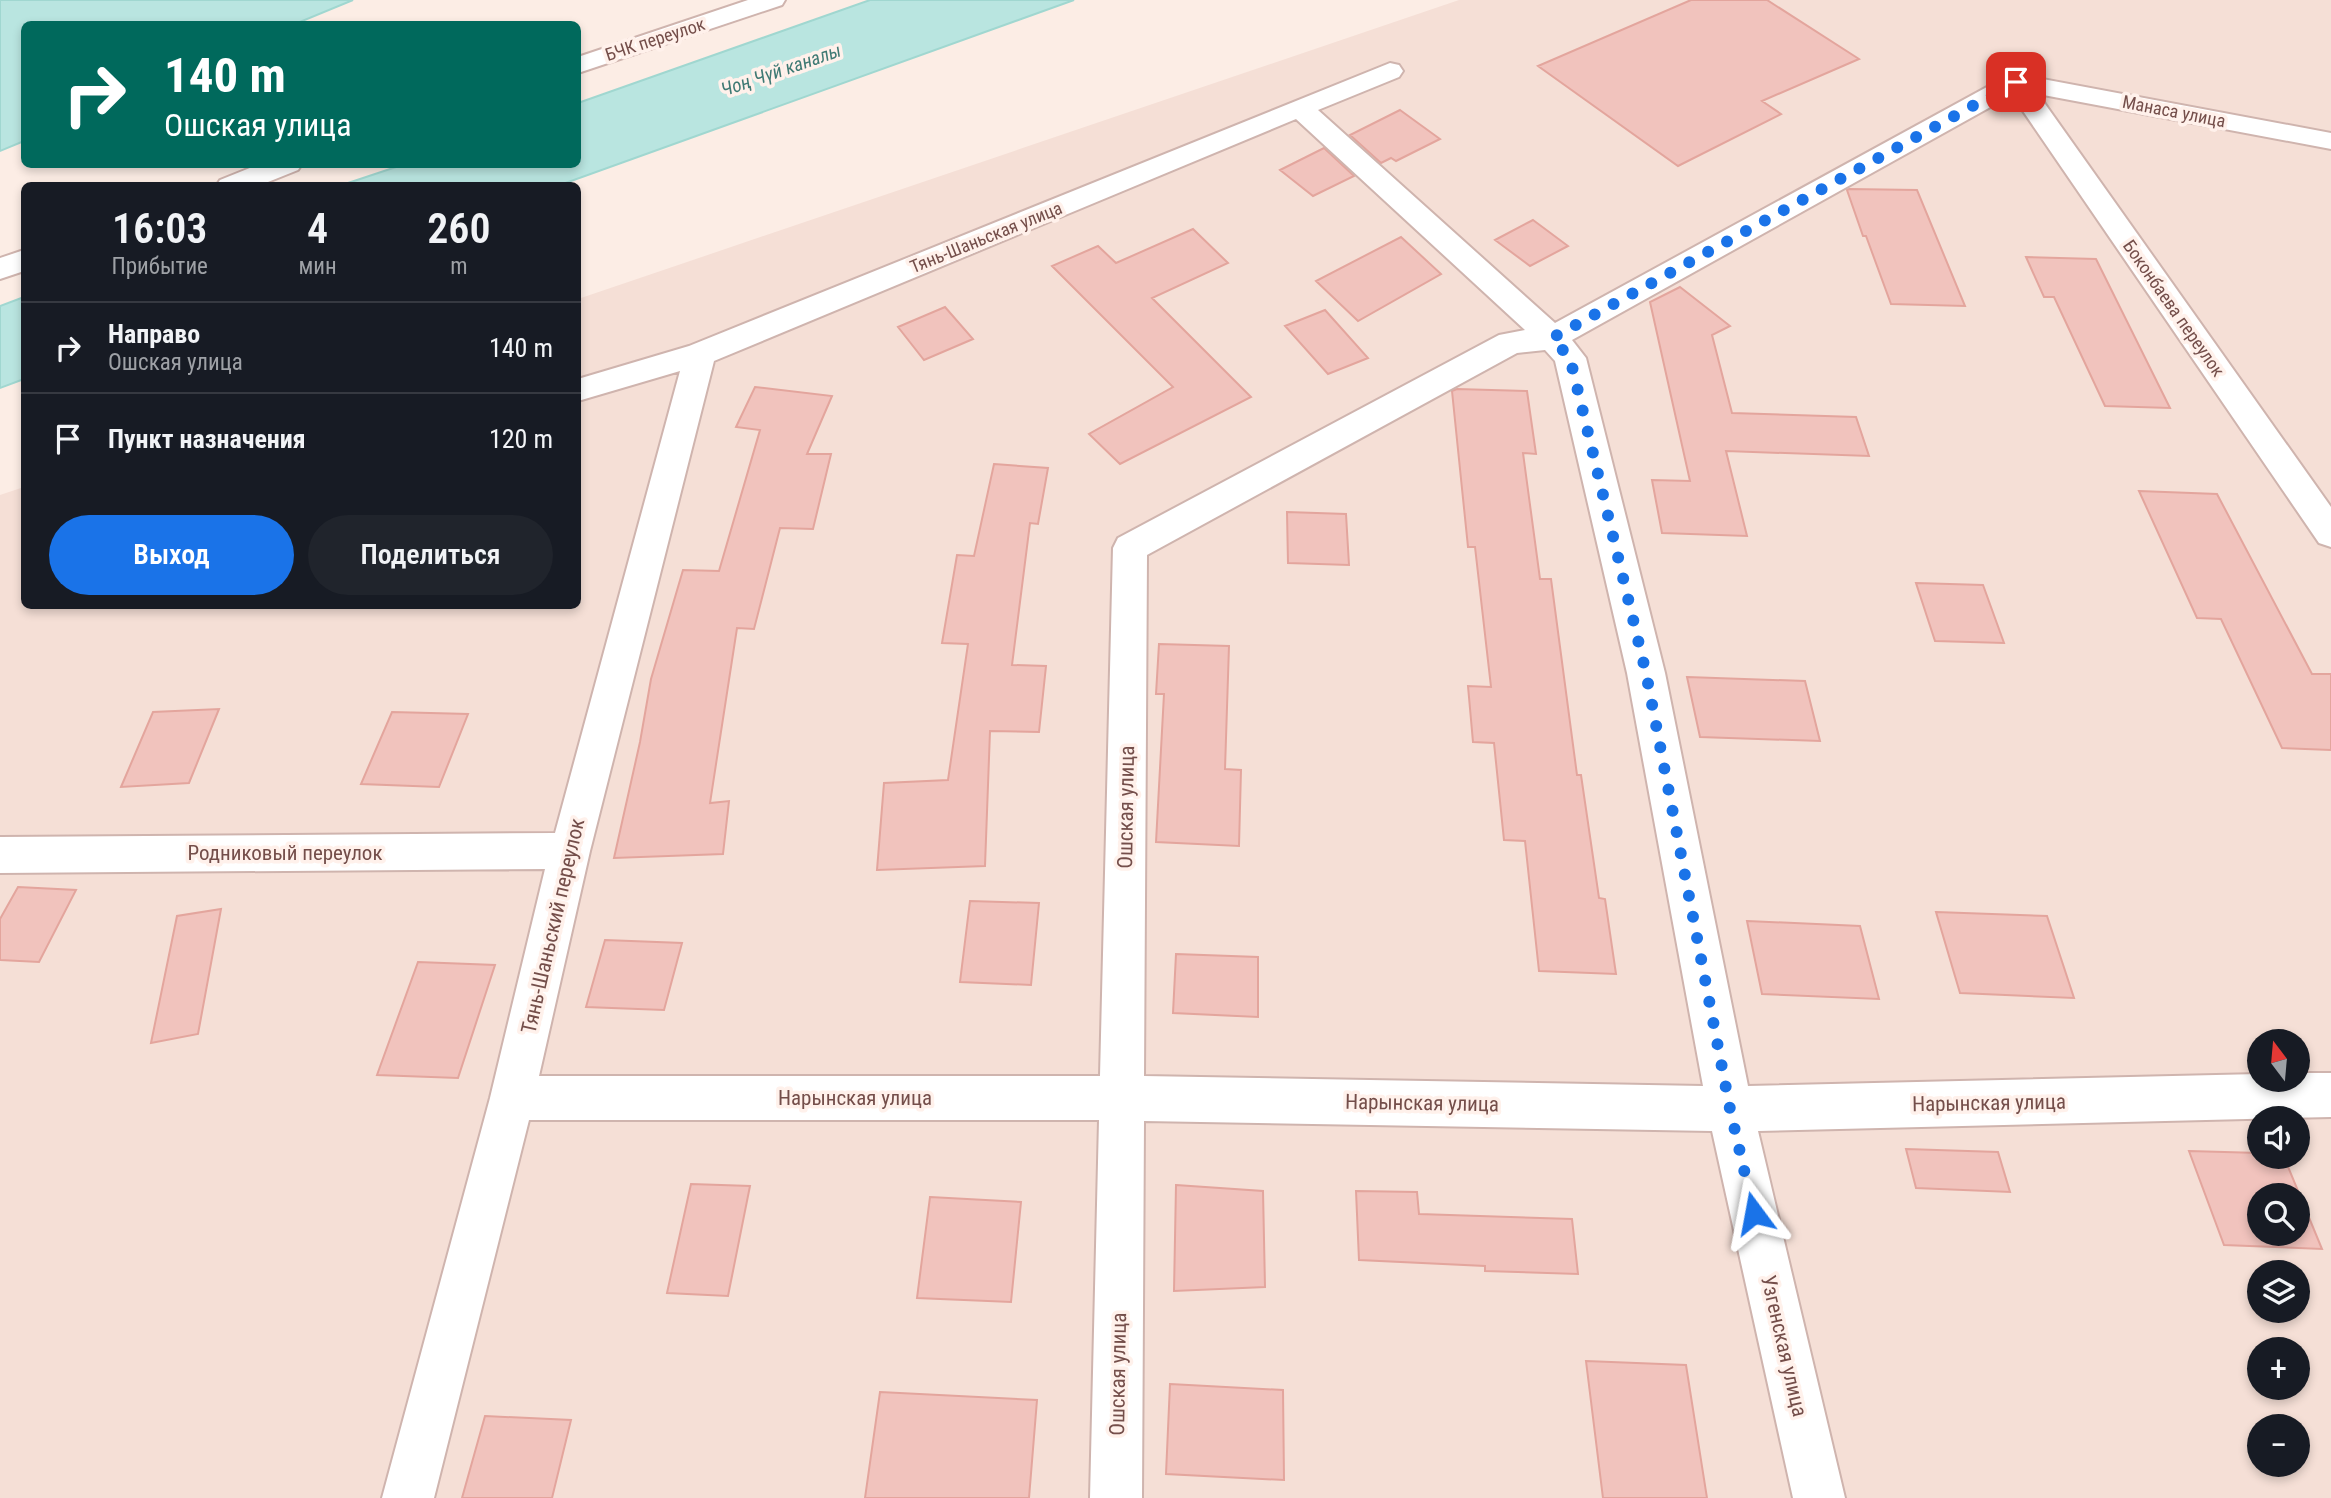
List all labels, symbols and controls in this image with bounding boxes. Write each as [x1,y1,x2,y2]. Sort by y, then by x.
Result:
street label: БЧК переулок [603,13,708,65]
water label: Чоң Чүй каналы [718,39,844,101]
text: 140 m [164,47,286,104]
icon: right [49,49,140,140]
pin [1986,52,2046,112]
icon: arrive [1997,63,2035,101]
street label: Манаса улица [2121,91,2227,131]
text: Ошская улица [164,106,351,144]
street label: Тянь-Шаньская улица [907,197,1065,277]
text: 16:03 [112,204,207,253]
text: 4 [307,204,328,253]
text: 260 [427,204,491,253]
street label: Боконбаева переулок [2119,236,2229,381]
text: Прибытие [111,253,208,280]
text: мин [298,253,337,280]
text: m [450,253,467,280]
text: Направо [108,319,200,349]
icon: right [49,329,87,367]
text: 140 m [489,333,553,363]
text: Ошская улица [108,349,243,376]
icon: arrive [49,420,87,458]
text: Пункт назначения [108,424,306,454]
text: 120 m [489,424,553,454]
button: Выход [49,515,294,595]
button: Поделиться [308,515,553,595]
street label: Ошская улица [1113,745,1139,869]
street label: Тянь-Шаньский переулок [517,816,589,1036]
street label: Родниковый переулок [187,841,383,865]
north arrow [2247,1029,2310,1092]
map controls [2247,1029,2310,1477]
street label: Нарынская улица [778,1086,932,1110]
street label: Нарынская улица [1345,1090,1499,1116]
street label: Нарынская улица [1912,1090,2066,1116]
button: sound [2247,1106,2310,1169]
position arrow [1717,1176,1791,1250]
button: search [2247,1183,2310,1246]
button: layers [2247,1260,2310,1323]
street label: Узгенская улица [1756,1273,1812,1419]
street label: Ошская улица [1105,1312,1131,1436]
button: + [2247,1337,2310,1400]
button: − [2247,1414,2310,1477]

